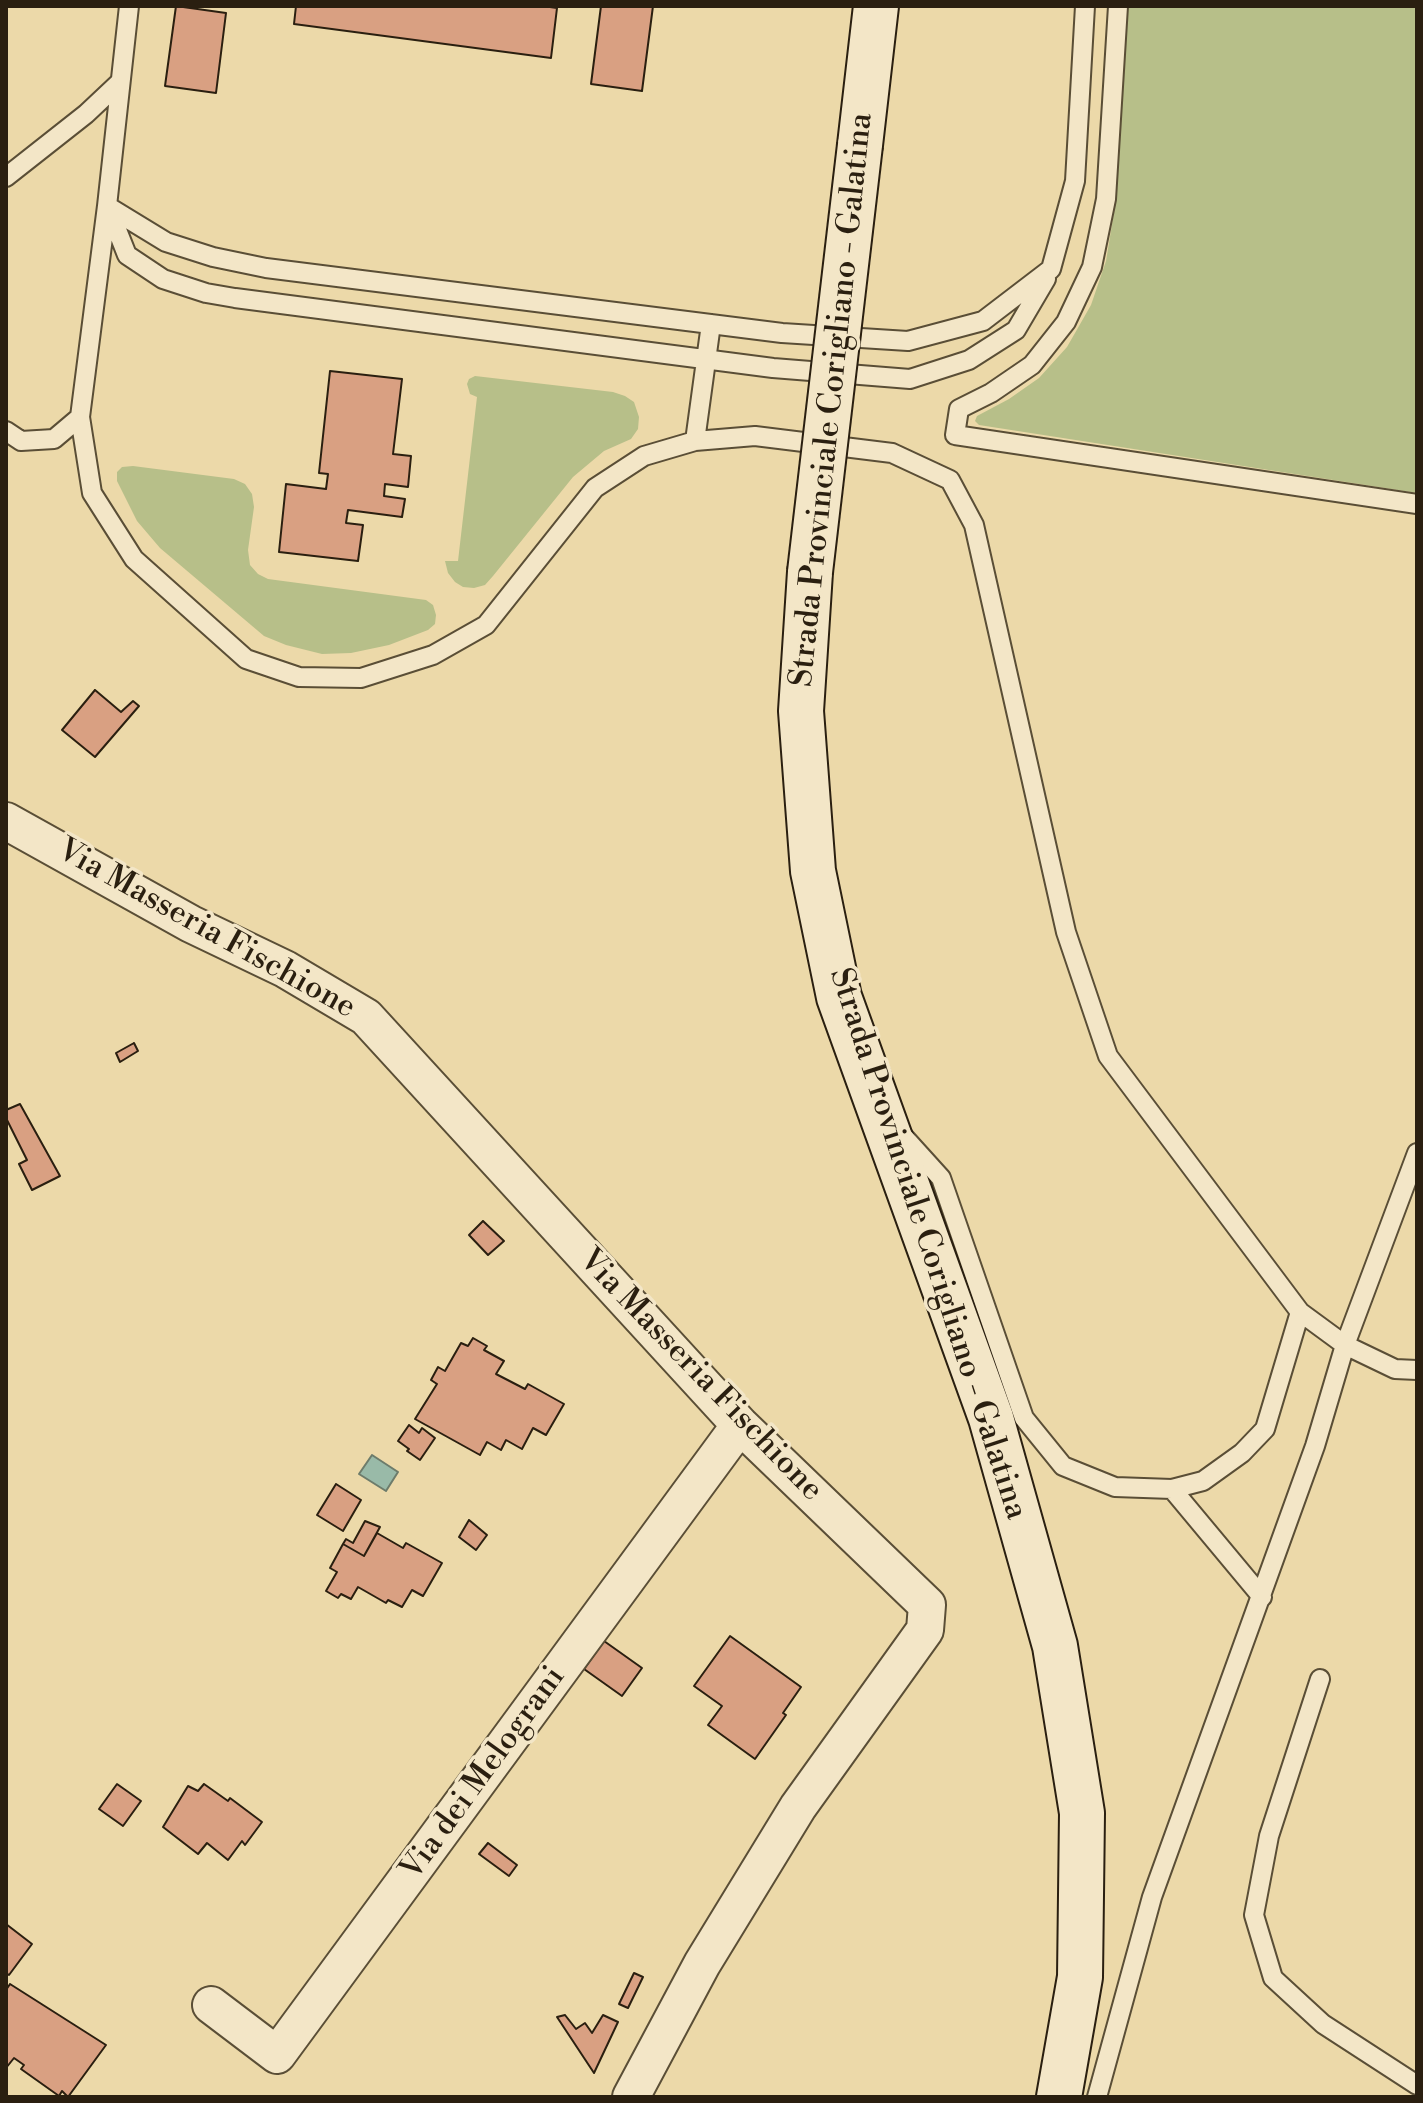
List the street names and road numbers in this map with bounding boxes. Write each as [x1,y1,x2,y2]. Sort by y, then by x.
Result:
street label: Strada Provinciale Corigliano - Galatina [784,111,882,689]
street label: Via Masseria Fischione [50,832,362,1028]
street label: Strada Provinciale Corigliano - Galatina [820,964,1034,1524]
street label: Via Masseria Fischione [570,1242,830,1510]
street label: Via dei Melograni [394,1660,574,1888]

